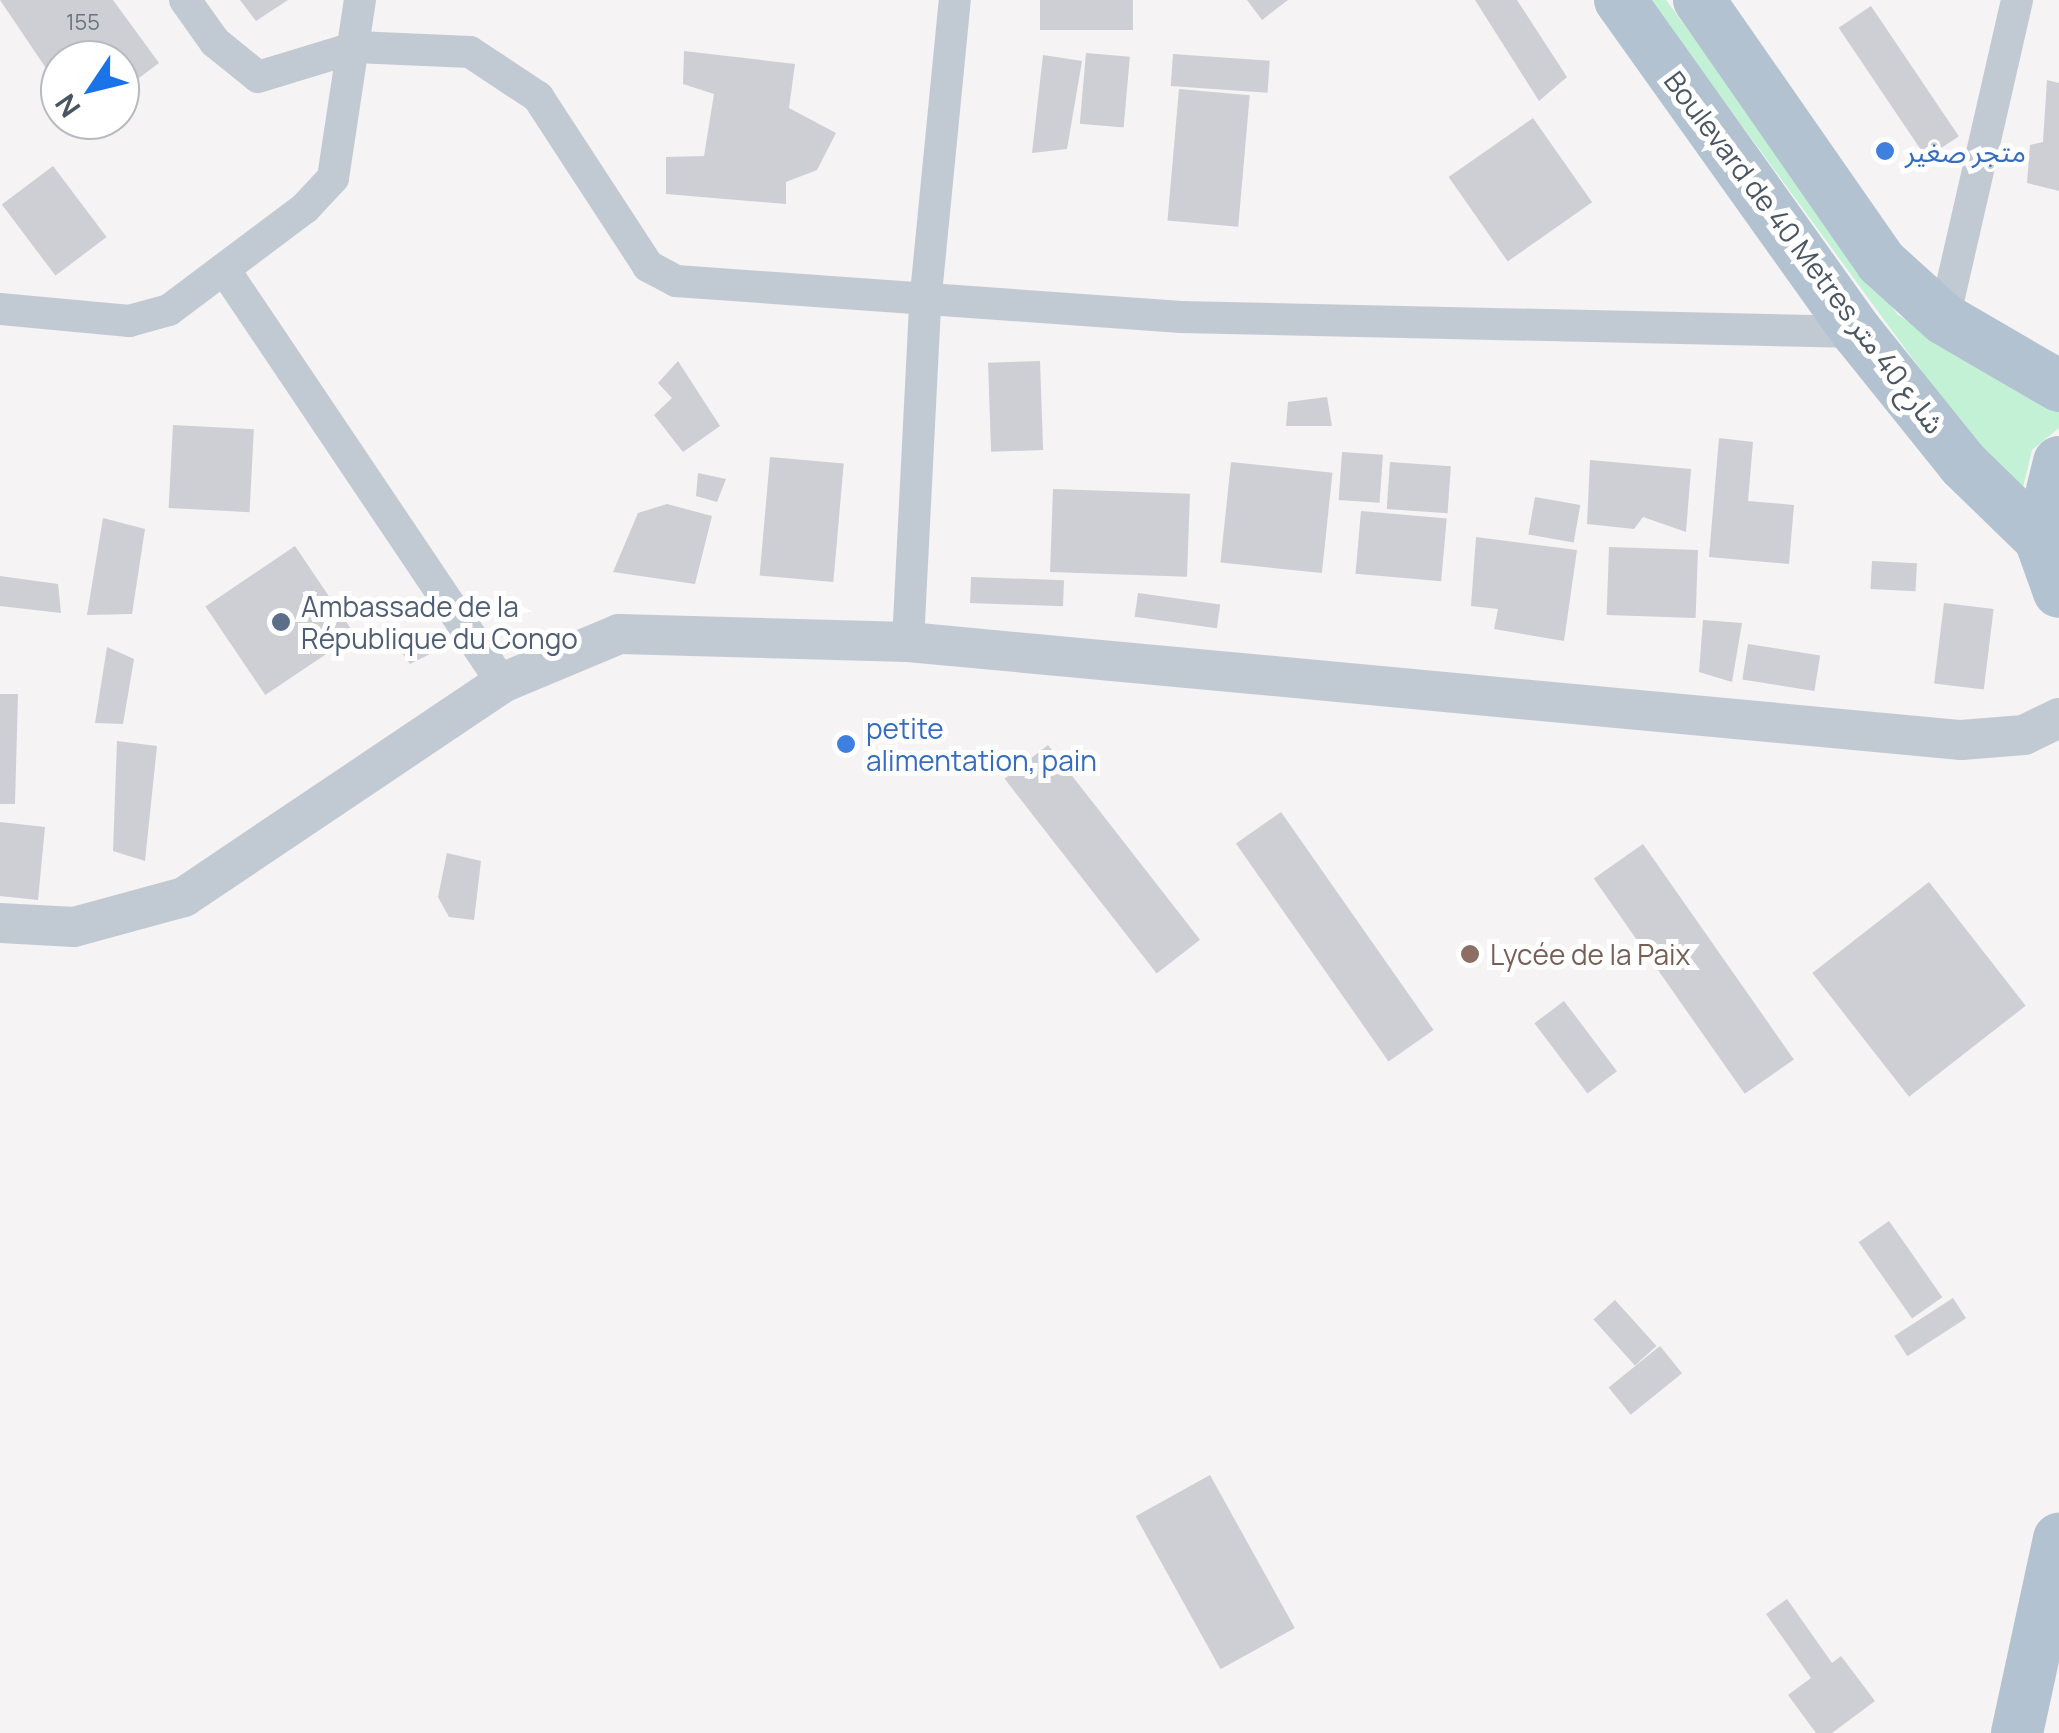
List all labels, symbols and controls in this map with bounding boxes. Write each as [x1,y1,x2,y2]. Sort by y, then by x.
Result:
house number: 155 [66,10,100,36]
north arrow [40,40,140,140]
street label: Boulevard de 40 Metres شارع 40 متر [1658,64,1952,440]
text: N [46,87,88,125]
place label: متجر صغير [1905,134,2026,168]
marker: متجر صغير [1874,140,1896,162]
place label: Ambassade de la République du Congo [301,589,578,655]
marker: Ambassade de la République du Congo [270,611,292,633]
place label: petite alimentation, pain [866,711,1097,777]
marker: petite alimentation, pain [835,733,857,755]
place label: Lycée de la Paix [1490,937,1690,971]
marker: Lycée de la Paix [1459,943,1481,965]

